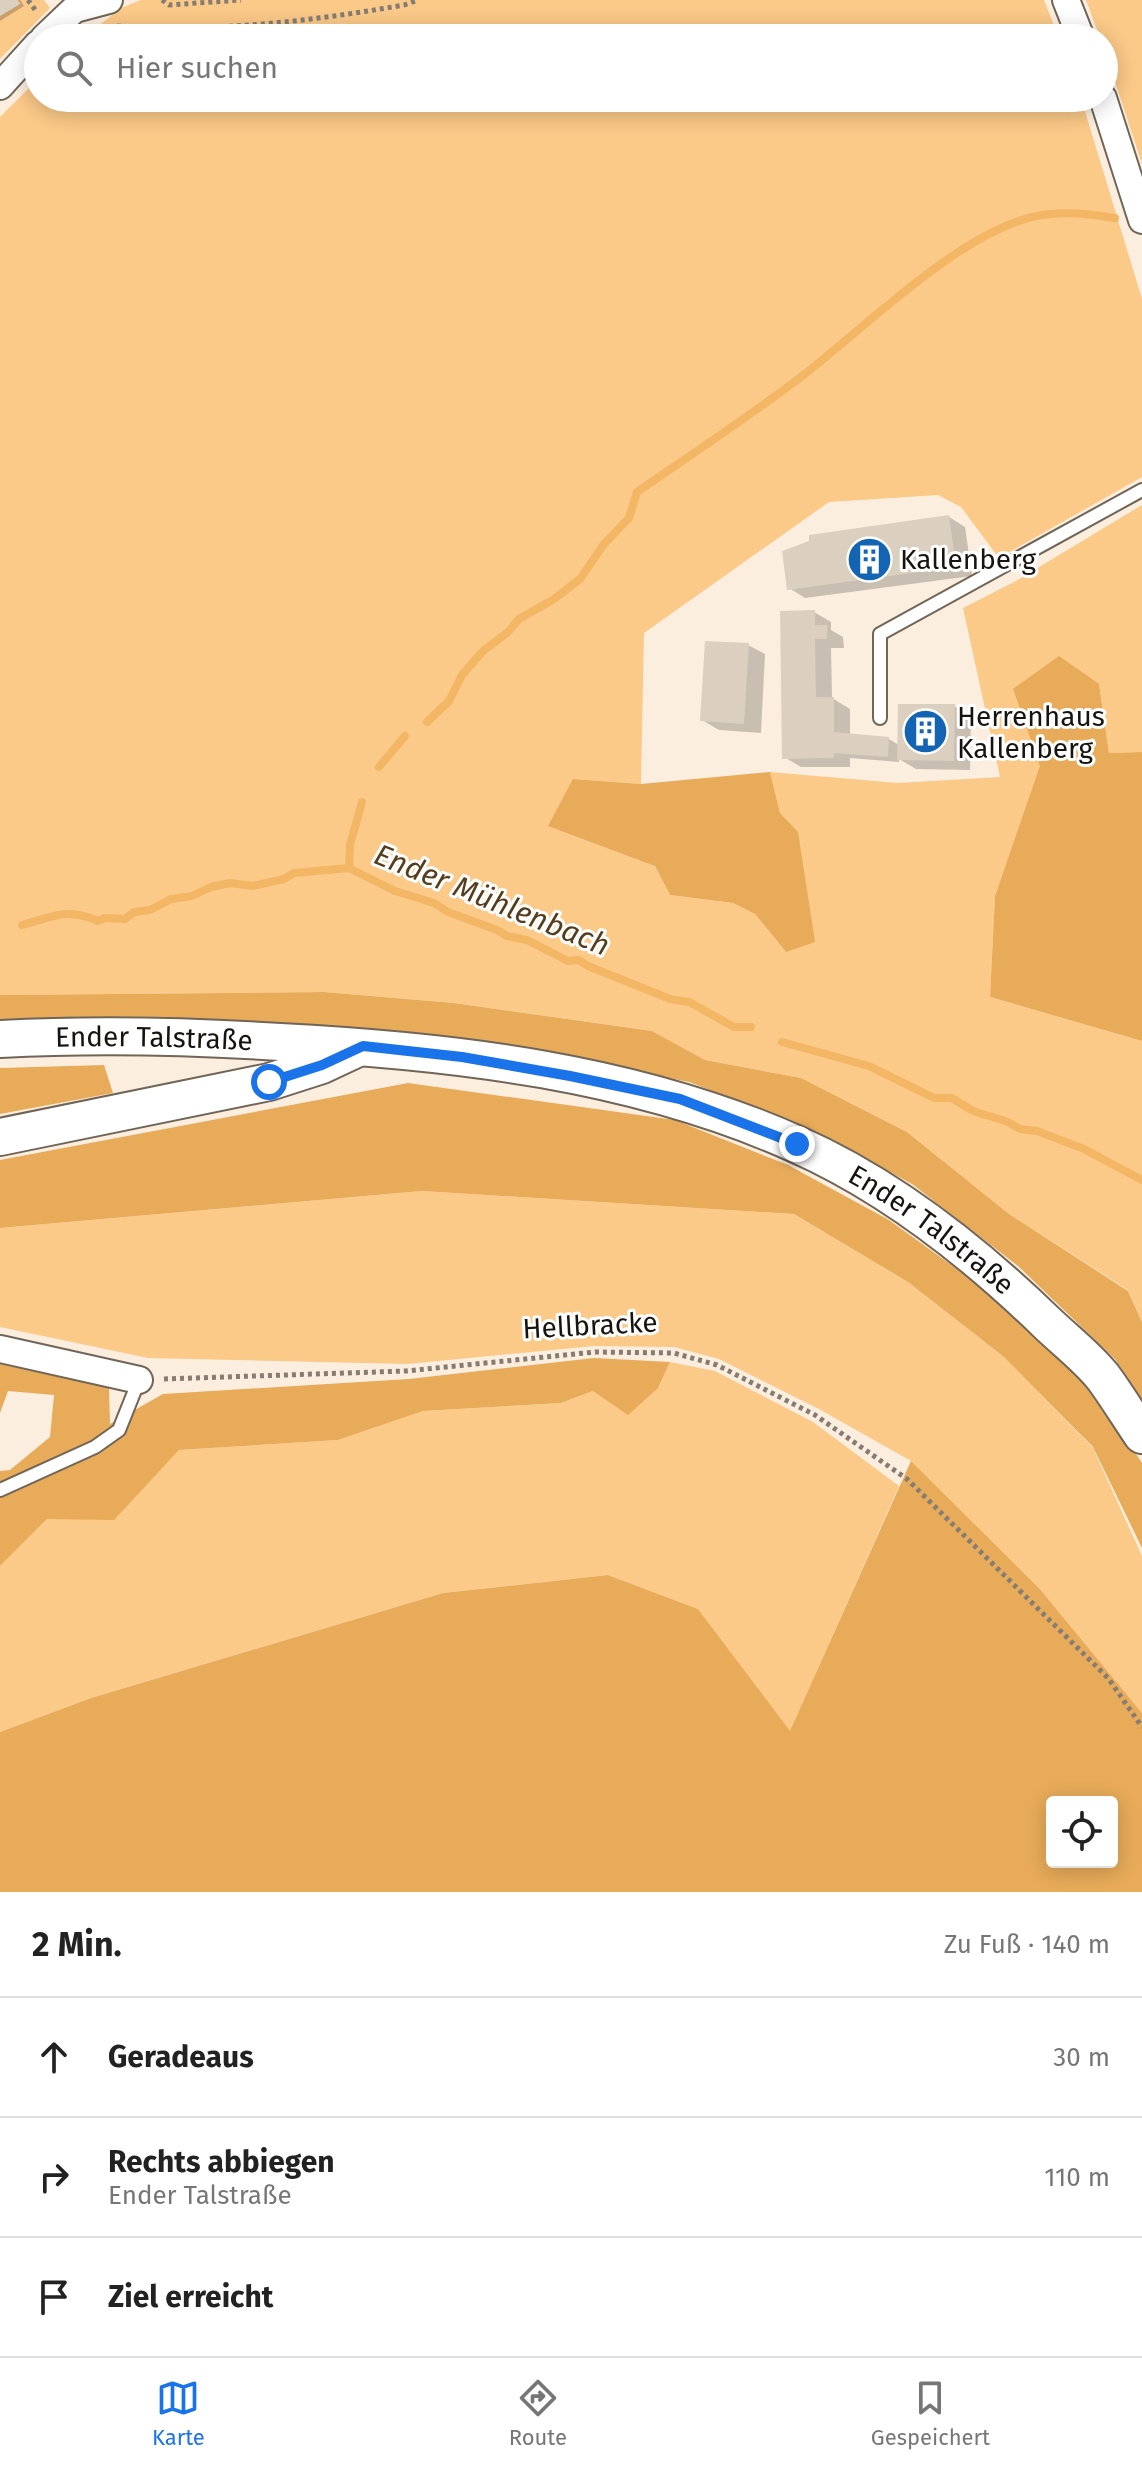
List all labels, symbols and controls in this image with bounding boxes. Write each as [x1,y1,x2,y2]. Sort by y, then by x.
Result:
search box [24,24,1118,112]
icon: search [52,46,96,90]
text: Hier suchen [116,50,278,86]
building icon: Kallenberg [845,535,893,583]
place label: Kallenberg [900,543,1036,576]
place label: Herrenhaus Kallenberg [957,700,1105,765]
building icon: Herrenhaus Kallenberg [902,708,950,756]
water label: Ender Mühlenbach [369,836,615,964]
street label: Ender Talstraße [55,1020,254,1057]
route start [251,1064,287,1100]
route end [779,1126,815,1162]
street label: Ender Talstraße [843,1158,1021,1301]
street label: Hellbracke [522,1305,658,1346]
map controls [1046,1796,1118,1868]
button: locate [1046,1796,1118,1868]
text: 2 Min. [32,1924,122,1965]
text: Zu Fuß · 140 m [944,1929,1110,1960]
icon: ahead [32,2035,76,2079]
text: Geradeaus [108,2039,254,2075]
text: 30 m [1053,2042,1110,2073]
text: Rechts abbiegen [108,2144,335,2180]
icon: right [32,2155,76,2199]
text: 110 m [1044,2162,1110,2193]
text: Ender Talstraße [108,2180,292,2211]
icon: arrive [32,2275,76,2319]
text: Ziel erreicht [108,2279,273,2315]
tab: Karte [152,2376,205,2451]
tab: Route [509,2376,567,2451]
tab: Gespeichert [871,2376,990,2451]

